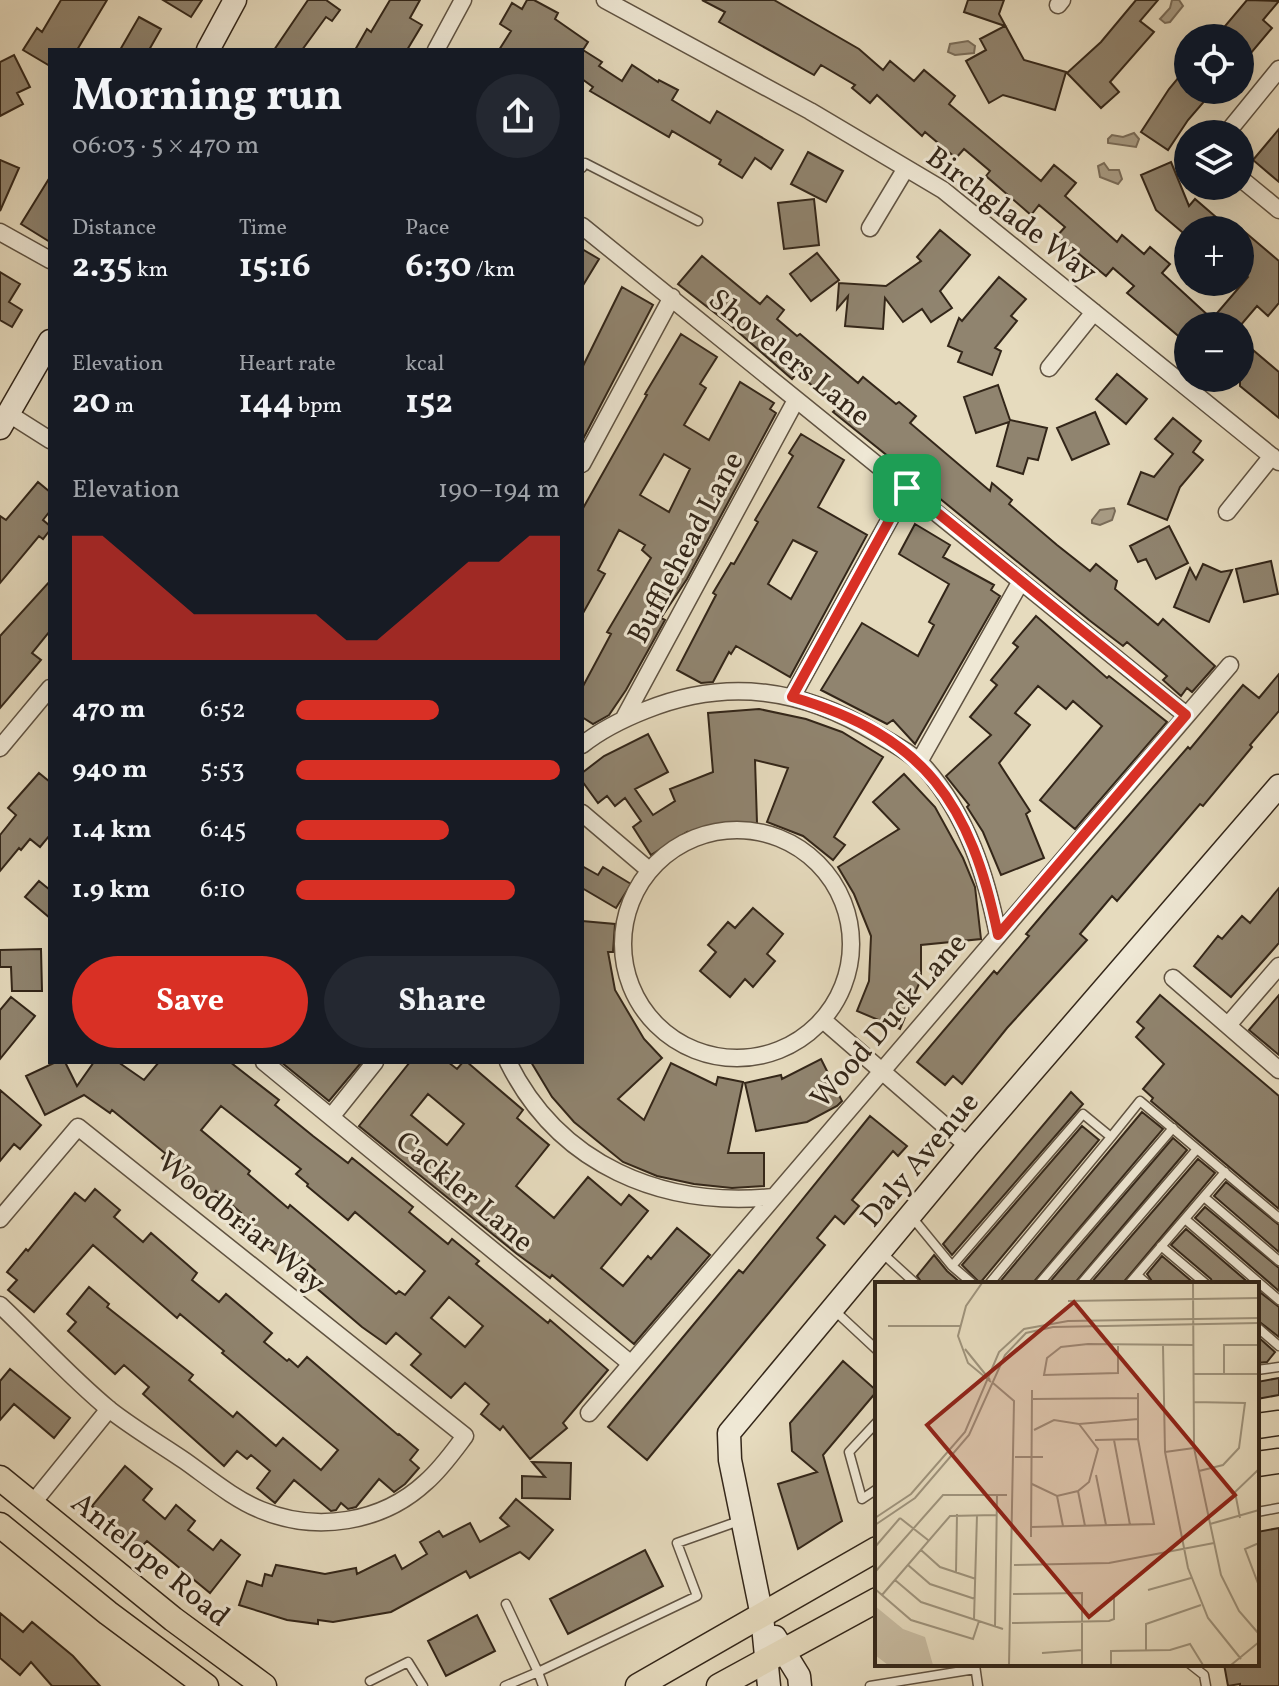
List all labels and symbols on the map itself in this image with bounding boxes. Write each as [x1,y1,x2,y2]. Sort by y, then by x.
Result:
street label: Birchglade Way [916,137,1105,294]
street label: Shovelers Lane [698,280,879,437]
street label: Bufflehead Lane [618,444,755,651]
pin [873,454,941,522]
street label: Wood Duck Lane [801,924,978,1118]
street label: Daly Avenue [851,1083,990,1237]
street label: Cackler Lane [385,1122,542,1263]
street label: Woodbriar Way [148,1143,334,1305]
inset map [875,1282,1259,1666]
street label: Antelope Road [61,1483,238,1638]

